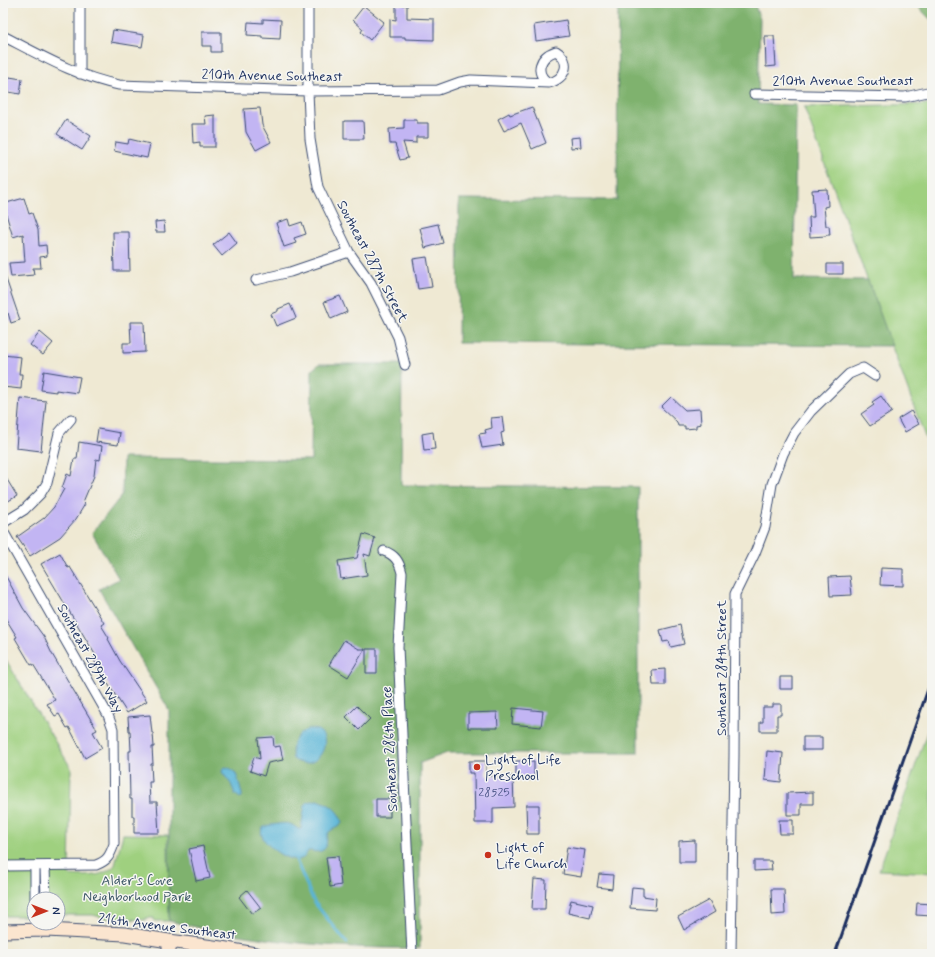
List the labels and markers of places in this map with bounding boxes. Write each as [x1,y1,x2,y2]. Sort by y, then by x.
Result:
place label: Light of Life Preschool [485,751,562,785]
marker: Light of Life Preschool [472,762,482,772]
place label: Light of Life Church [496,839,567,873]
marker: Light of Life Church [483,850,493,860]

